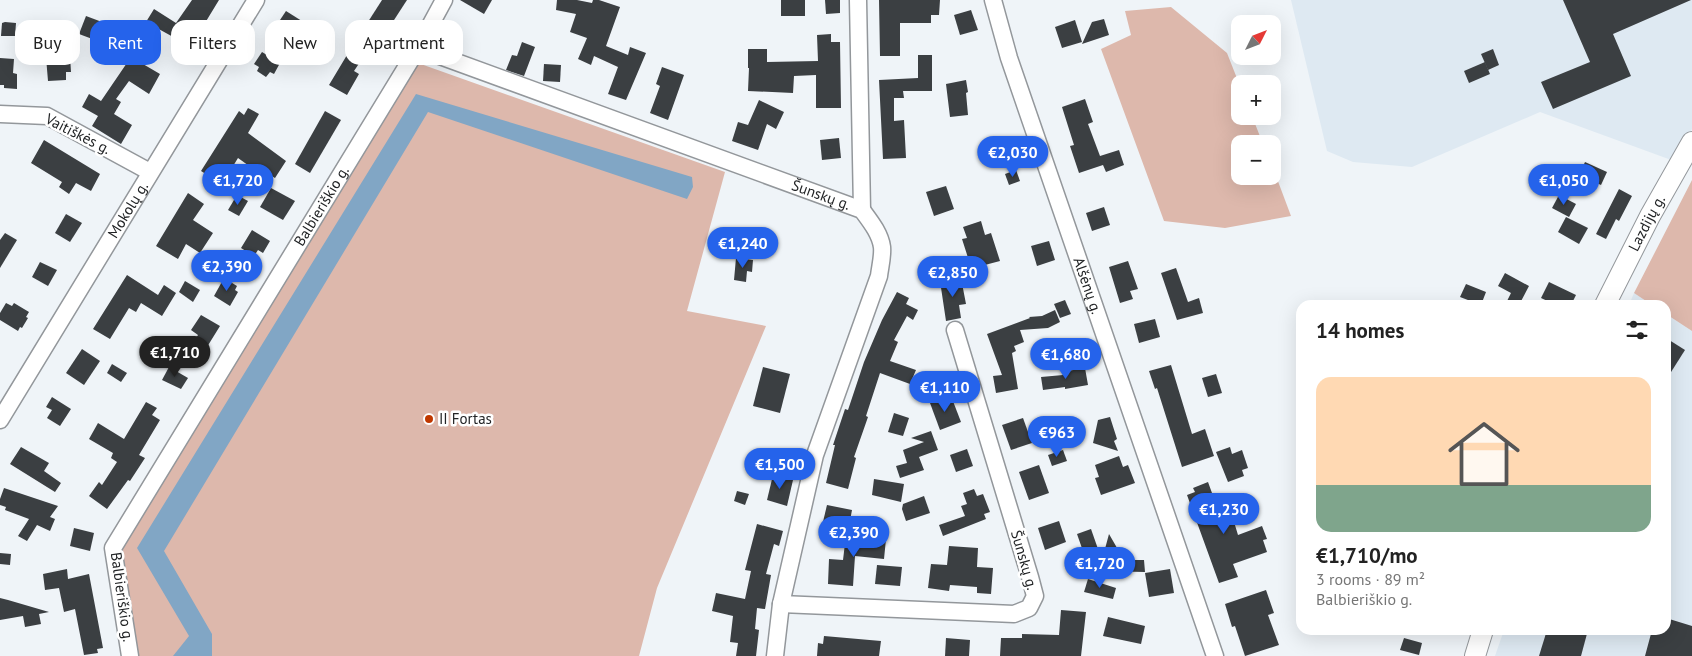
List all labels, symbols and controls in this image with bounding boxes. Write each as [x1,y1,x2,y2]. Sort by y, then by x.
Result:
north arrow [1231,15,1281,65]
map controls [1231,15,1281,185]
chip: Buy [15,20,80,65]
chip: Rent [90,20,161,65]
chip: Filters [171,20,255,65]
chip: New [265,20,335,65]
chip: Apartment [345,20,463,65]
button: + [1231,75,1281,125]
street label: Vaitiškės g. [41,109,114,158]
button: − [1231,135,1281,185]
pin: €2,030 [972,136,1054,178]
text: €2,030 [988,142,1038,162]
street label: Balbieriškio g. [290,162,353,249]
pin: €1,720 [197,164,279,206]
pin: €1,050 [1523,164,1605,206]
text: €1,720 [213,170,263,190]
text: €1,050 [1539,170,1589,190]
street label: Šunskų g. [789,175,853,214]
street label: Mokolų g. [103,178,152,241]
street label: Lazdijų g. [1624,191,1669,254]
pin: €1,240 [702,226,784,269]
text: €1,240 [718,233,768,253]
pin: €2,390 [186,250,268,292]
street label: Alšėnų g. [1069,255,1106,316]
text: €2,390 [202,256,252,276]
pin: €2,850 [912,256,994,298]
text: €2,850 [928,262,978,282]
icon: filters [1623,316,1651,344]
text: 14 homes [1316,317,1404,344]
pin: €1,710 [134,336,216,378]
pin: €1,680 [1025,338,1107,380]
text: €1,710 [150,342,200,362]
text: €1,680 [1041,344,1091,364]
pin: €1,110 [904,370,986,413]
text: €1,110 [920,377,970,397]
place label: II Fortas [439,409,492,428]
icon: home [1439,409,1529,499]
marker: II Fortas [423,413,435,425]
pin: €963 [1027,416,1087,458]
text: €963 [1039,422,1075,442]
pin: €1,500 [739,448,821,490]
text: €1,500 [755,454,805,474]
pin: €1,230 [1183,492,1265,535]
text: €1,230 [1199,499,1249,519]
pin: €2,390 [813,516,895,558]
text: €2,390 [829,522,879,542]
street label: Šunskų g. [1007,528,1042,592]
text: €1,710/mo [1316,542,1418,569]
pin: €1,720 [1059,546,1141,589]
street label: Balbieriškio g. [107,551,138,643]
text: €1,720 [1075,553,1125,573]
text: 3 rooms · 89 m² [1316,569,1425,589]
text: Balbieriškio g. [1316,589,1412,609]

